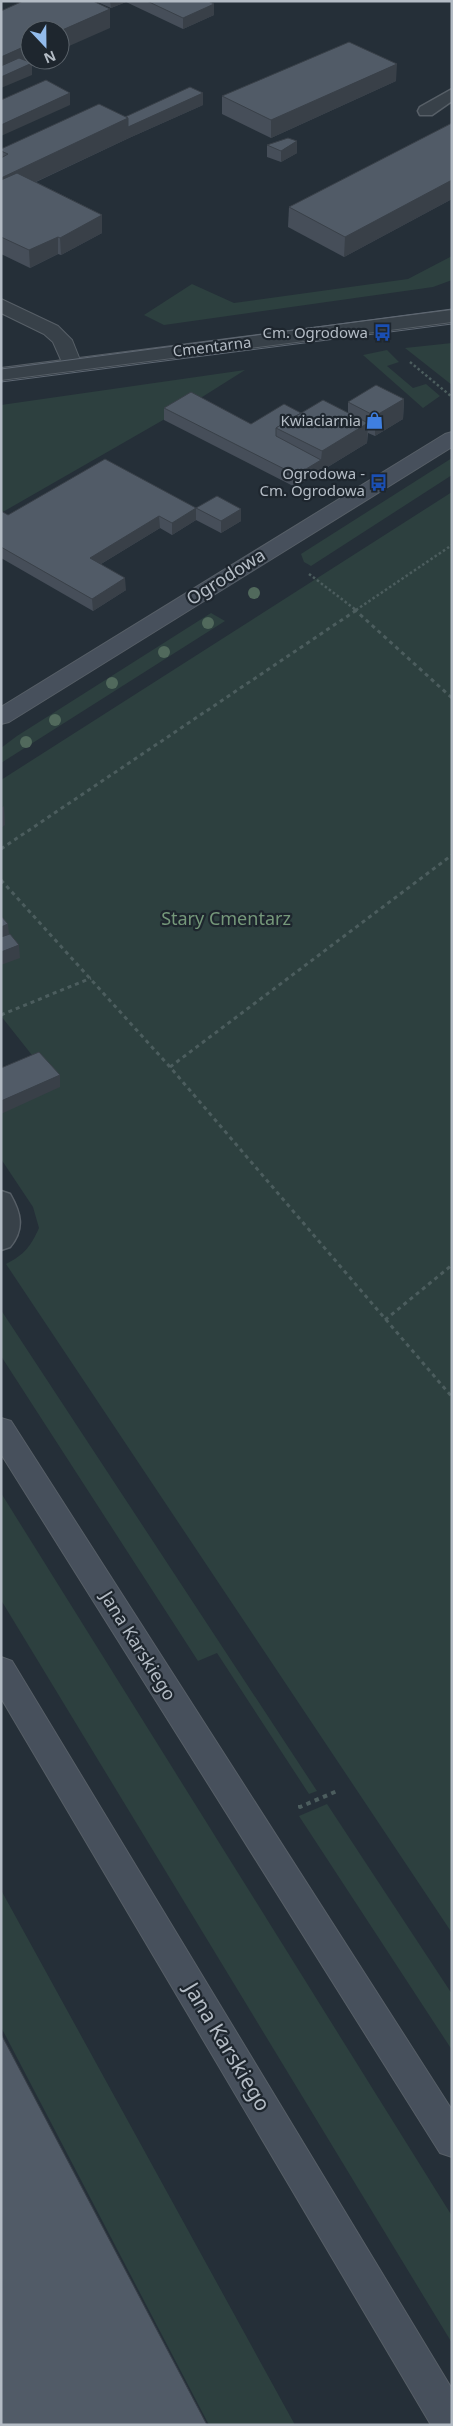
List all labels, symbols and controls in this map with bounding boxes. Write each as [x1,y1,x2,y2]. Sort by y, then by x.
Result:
north arrow [20,20,70,70]
text: N [41,47,59,68]
place label: Cm. Ogrodowa [262,322,368,342]
bus stop icon: Cm. Ogrodowa [372,323,392,343]
street label: Cmentarna [171,331,252,361]
place label: Kwiaciarnia [280,410,361,430]
shop icon: Kwiaciarnia [365,411,385,431]
place label: Ogrodowa - Cm. Ogrodowa [259,463,365,500]
bus stop icon: Ogrodowa - Cm. Ogrodowa [369,473,389,493]
street label: Ogrodowa [181,542,270,610]
park label: Stary Cmentarz [161,906,291,930]
street label: Jana Karskiego [95,1585,182,1705]
street label: Jana Karskiego [177,1975,277,2116]

